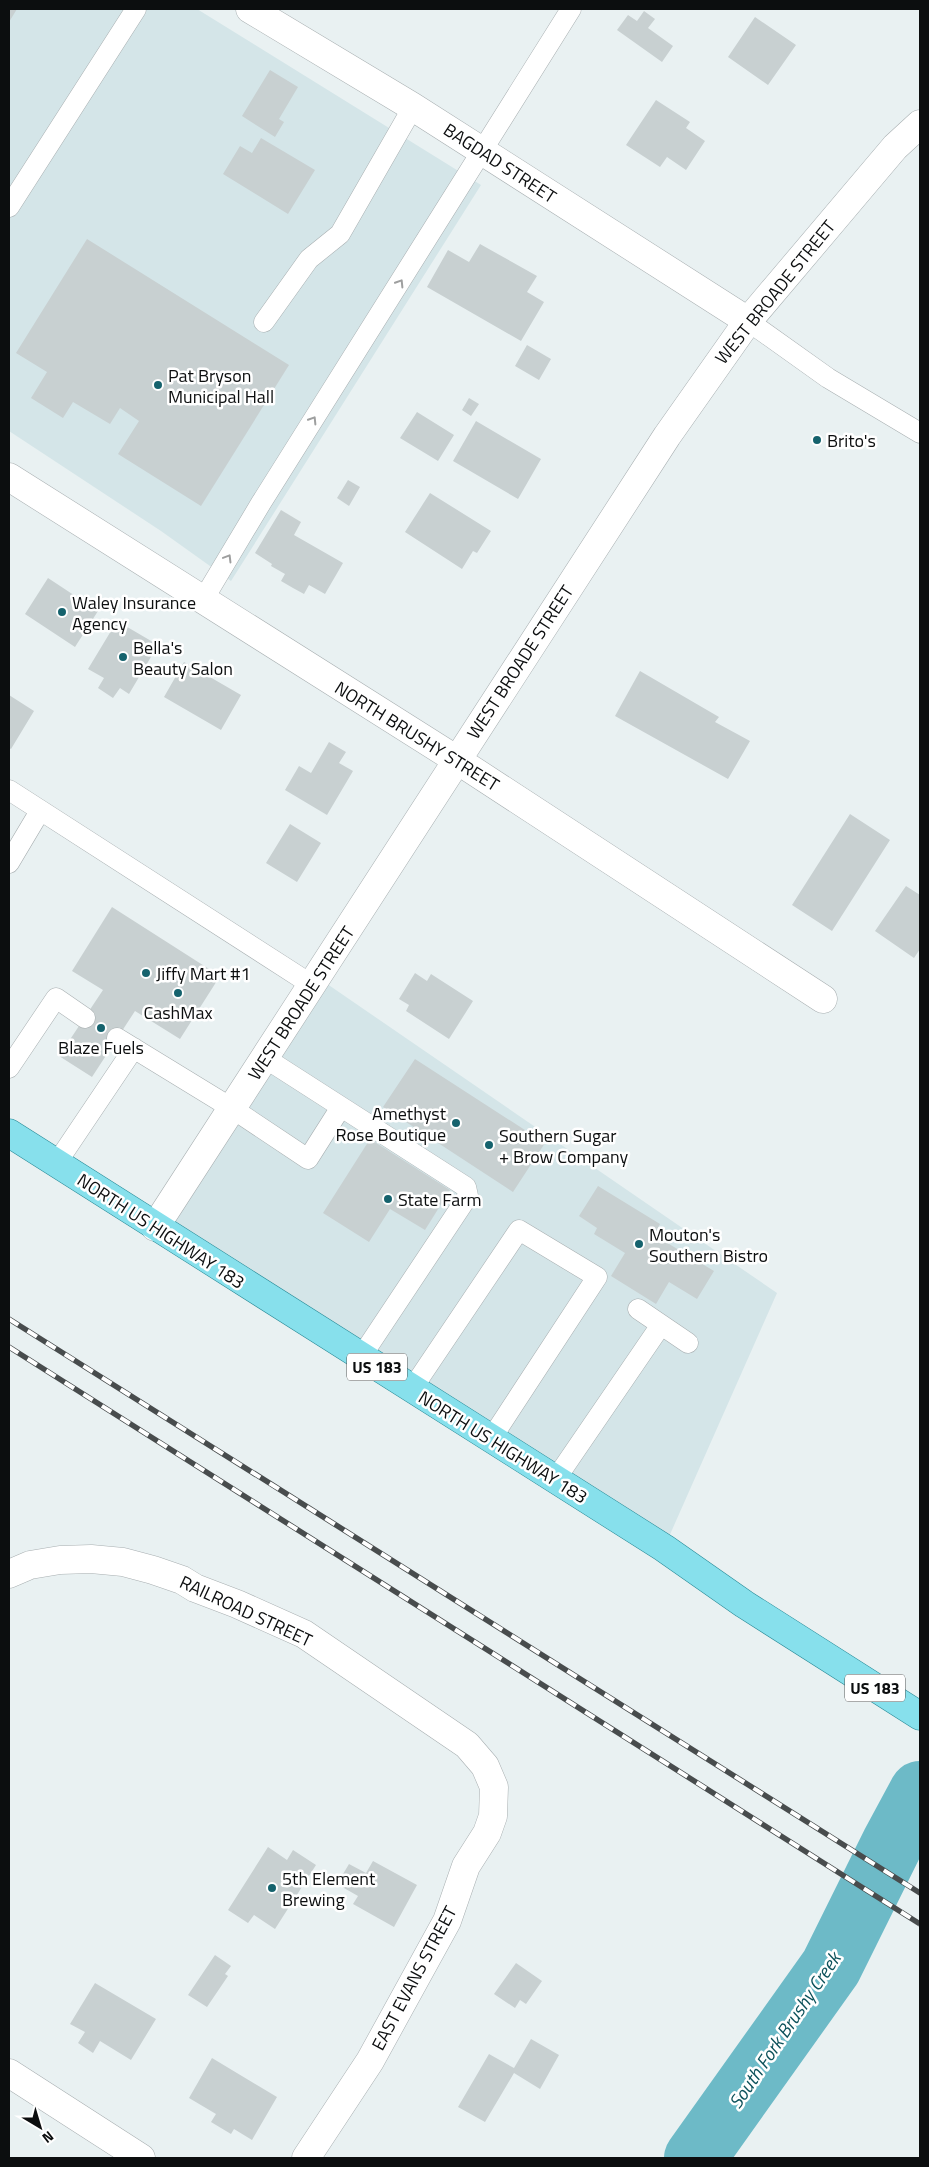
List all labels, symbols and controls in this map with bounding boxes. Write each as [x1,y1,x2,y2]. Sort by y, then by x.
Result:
street label: BAGDAD STREET [438,116,562,210]
street label: WEST BROADE STREET [708,214,842,370]
one-way arrow [394,279,404,288]
place label: Pat Bryson Municipal Hall [168,362,274,410]
marker: Pat Bryson Municipal Hall [152,379,164,391]
one-way arrow [307,417,317,426]
place label: Brito's [827,427,876,454]
marker: Brito's [811,434,823,446]
one-way arrow [222,555,232,564]
street label: WEST BROADE STREET [460,579,580,744]
place label: Waley Insurance Agency [72,589,196,637]
marker: Waley Insurance Agency [56,606,68,618]
place label: Bella's Beauty Salon [133,634,233,682]
marker: Bella's Beauty Salon [117,651,129,663]
street label: NORTH BRUSHY STREET [329,674,505,798]
street label: WEST BROADE STREET [241,920,361,1085]
place label: Jiffy Mart #1 [156,960,251,987]
marker: Jiffy Mart #1 [140,967,152,979]
marker: CashMax [172,987,184,999]
place label: CashMax [143,999,213,1026]
marker: Blaze Fuels [95,1022,107,1034]
place label: Blaze Fuels [58,1034,144,1061]
place label: Amethyst Rose Boutique [336,1100,447,1148]
marker: Amethyst Rose Boutique [450,1117,462,1129]
place label: Southern Sugar + Brow Company [499,1122,628,1170]
marker: Southern Sugar + Brow Company [483,1139,495,1151]
street label: NORTH US HIGHWAY 183 [72,1167,250,1295]
place label: State Farm [398,1186,481,1213]
marker: State Farm [382,1193,394,1205]
place label: Mouton's Southern Bistro [649,1221,768,1269]
marker: Mouton's Southern Bistro [633,1238,645,1250]
road number: US 183 [347,1354,407,1380]
street label: NORTH US HIGHWAY 183 [413,1384,593,1510]
street label: RAILROAD STREET [175,1568,317,1654]
road number: US 183 [845,1675,905,1702]
place label: 5th Element Brewing [282,1865,376,1913]
marker: 5th Element Brewing [266,1882,278,1894]
street label: EAST EVANS STREET [365,1901,464,2055]
water label: South Fork Brushy Creek [721,1944,849,2114]
north arrow [15,2102,65,2152]
text: N [38,2126,59,2149]

